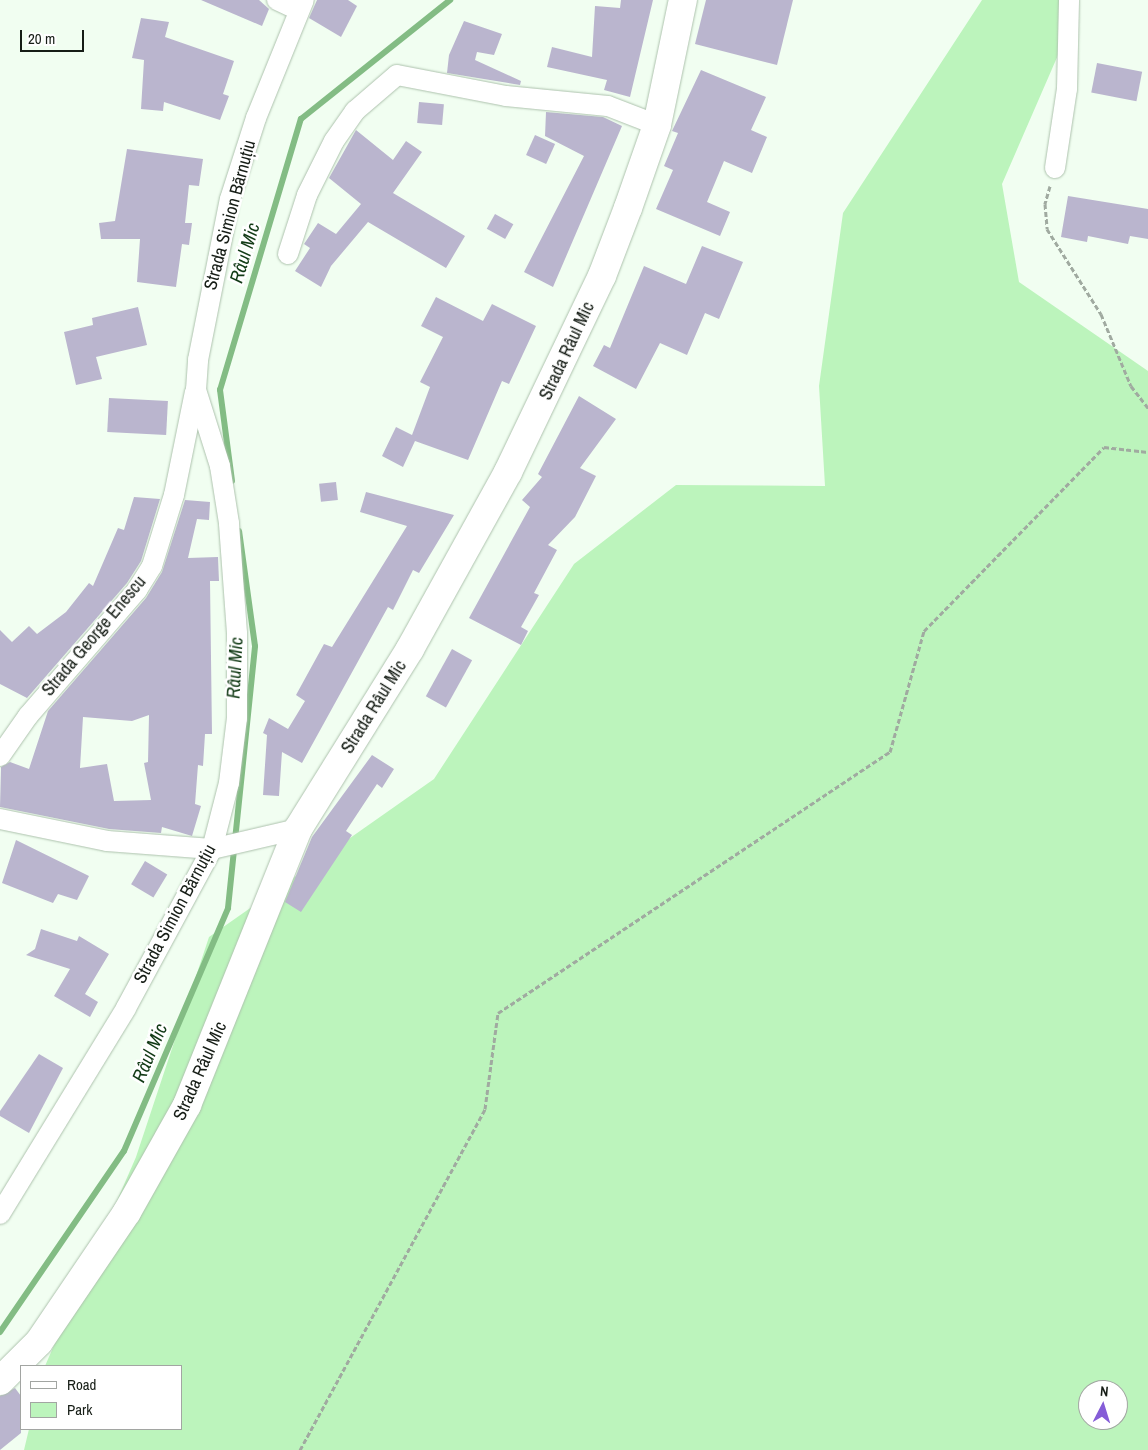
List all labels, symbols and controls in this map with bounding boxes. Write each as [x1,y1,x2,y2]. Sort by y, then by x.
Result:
scale bar [22,20,86,52]
text: 20 m [28,28,55,49]
street label: Strada Simion Bărnuțiu [200,138,260,292]
water label: Râul Mic [225,220,265,286]
street label: Strada Râul Mic [535,298,599,404]
street label: Strada George Enescu [37,572,151,700]
water label: Râul Mic [222,637,248,699]
street label: Strada Râul Mic [337,656,411,758]
street label: Strada Simion Bărnuțiu [129,841,221,987]
street label: Strada Râul Mic [169,1018,231,1124]
water label: Râul Mic [127,1020,173,1086]
legend [20,1365,182,1430]
text: Road [67,1374,96,1395]
north arrow [1078,1380,1128,1430]
text: N [1099,1382,1109,1400]
text: Park [67,1399,92,1420]

